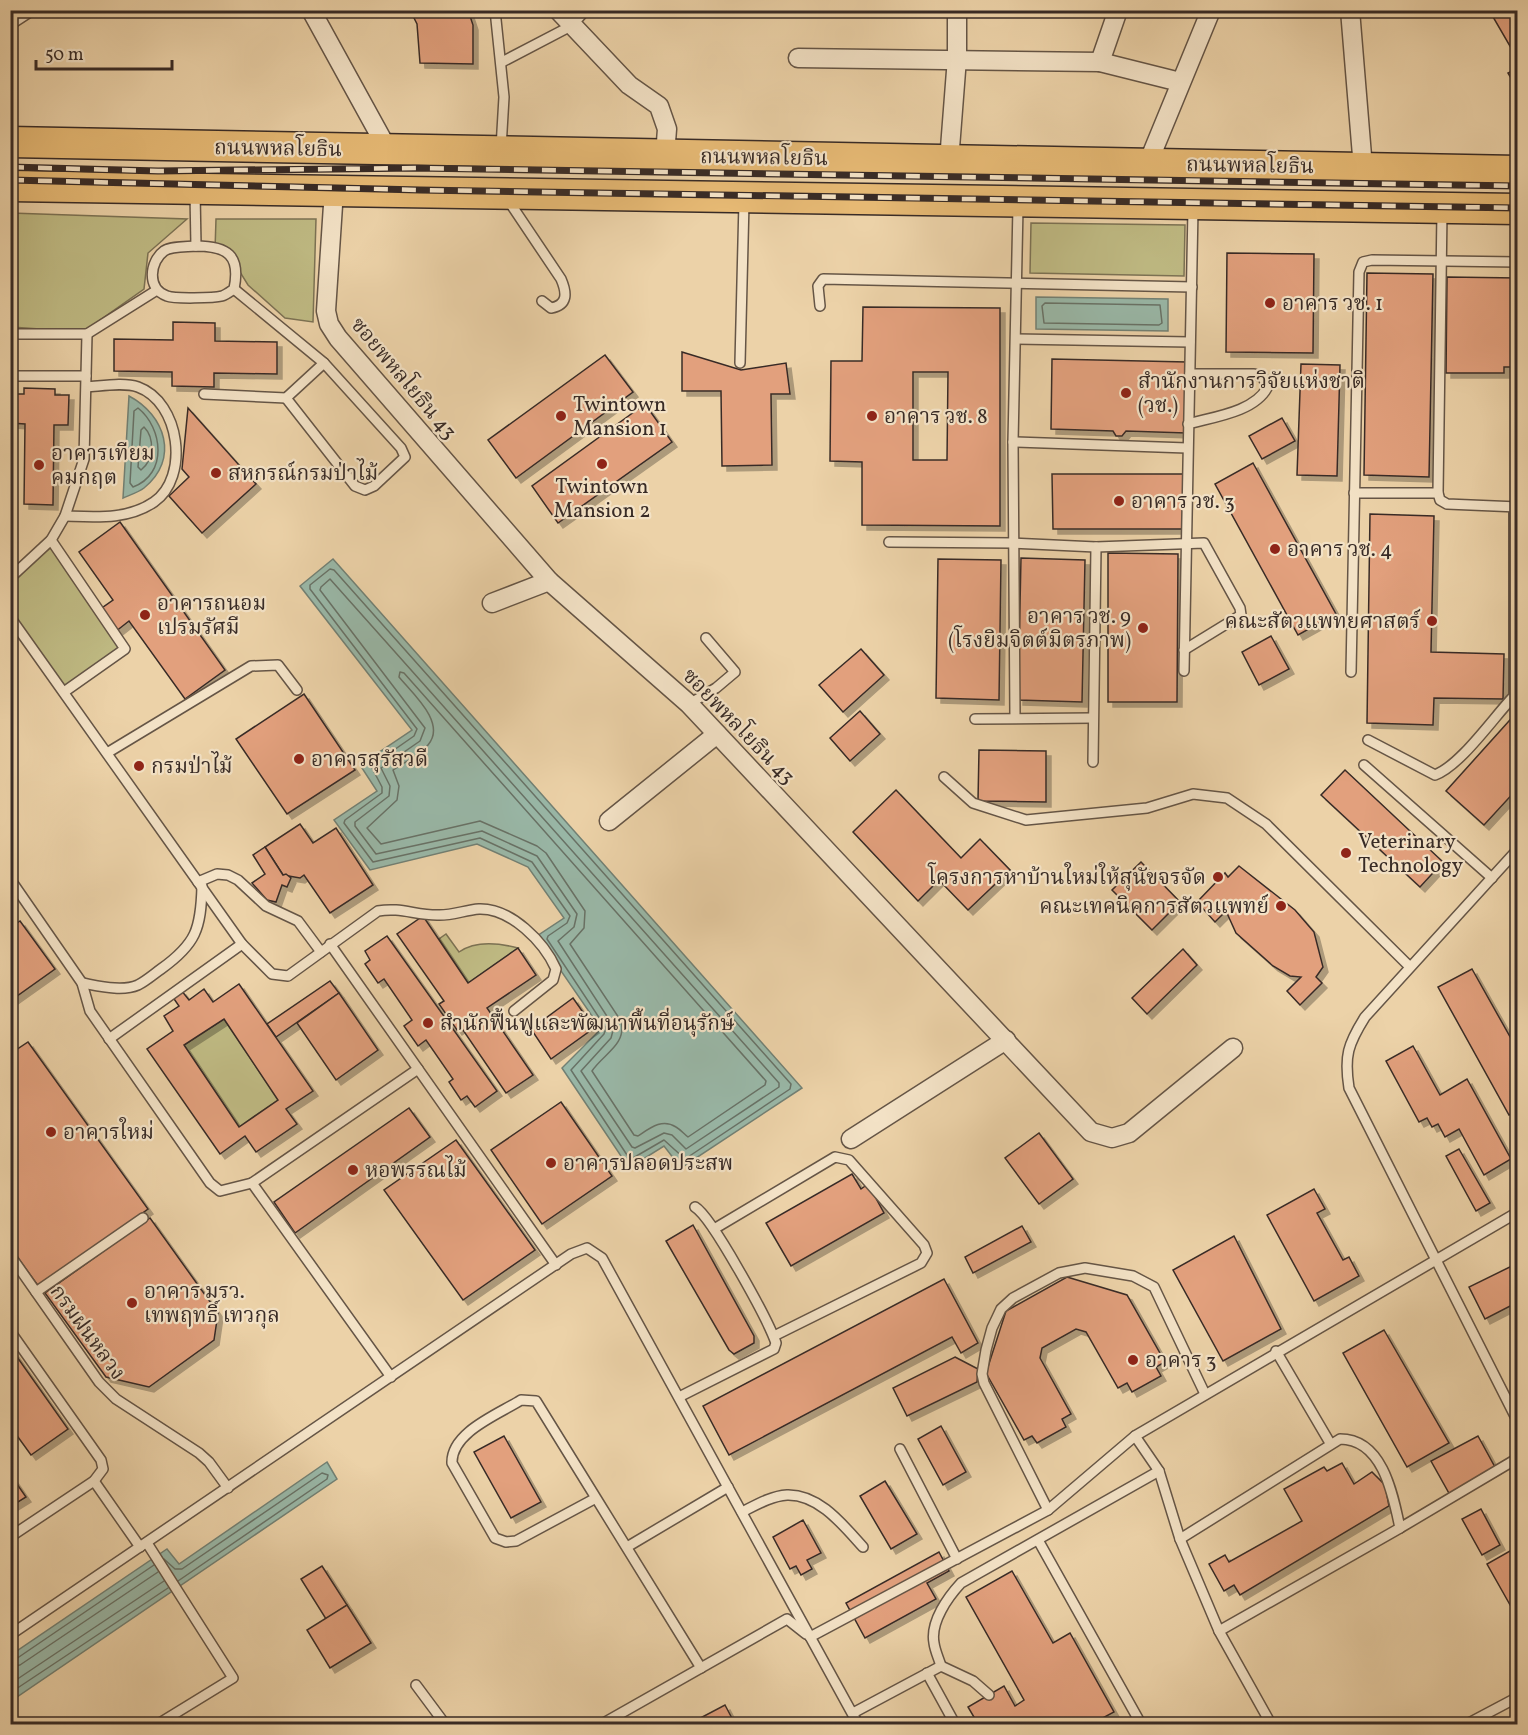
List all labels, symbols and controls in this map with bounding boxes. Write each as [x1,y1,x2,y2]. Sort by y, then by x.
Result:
scale bar [36,33,172,71]
text: 50 m [45,43,84,68]
street label: ถนนพหลโยธิน [214,132,342,165]
street label: ถนนพหลโยธิน [700,141,828,174]
street label: ถนนพหลโยธิน [1186,149,1314,182]
place label: อาคาร วช. 1 [1282,290,1383,319]
marker: อาคาร วช. 1 [1263,296,1277,310]
street label: ซอยพหลโยธิน 43 [343,310,464,446]
place label: สำนักงานการวิจัยแห่งชาติ (วช.) [1138,368,1365,421]
marker: สำนักงานการวิจัยแห่งชาติ (วช.) [1119,386,1133,400]
place label: Twintown Mansion 1 [573,391,667,444]
place label: อาคาร วช. 8 [884,403,988,432]
marker: Twintown Mansion 1 [554,409,568,423]
marker: อาคาร วช. 8 [865,409,879,423]
place label: อาคารเทียม คมกฤต [51,440,155,493]
marker: Twintown Mansion 2 [595,457,609,471]
marker: อาคารเทียม คมกฤต [32,458,46,472]
place label: สหกรณ์กรมป่าไม้ [228,458,378,489]
marker: สหกรณ์กรมป่าไม้ [209,466,223,480]
place label: Twintown Mansion 2 [553,473,651,526]
place label: อาคาร วช. 3 [1131,488,1235,517]
marker: อาคาร วช. 3 [1112,494,1126,508]
place label: อาคาร วช. 4 [1287,536,1393,565]
marker: อาคาร วช. 4 [1268,542,1282,556]
place label: อาคารถนอม เปรมรัศมี [157,590,266,643]
place label: อาคาร วช. 9 (โรงยิมจิตต์มิตรภาพ) [948,603,1131,656]
marker: อาคารถนอม เปรมรัศมี [138,608,152,622]
place label: คณะสัตวแพทยศาสตร์ [1224,608,1421,637]
marker: คณะสัตวแพทยศาสตร์ [1425,614,1439,628]
marker: อาคาร วช. 9 (โรงยิมจิตต์มิตรภาพ) [1136,621,1150,635]
street label: ซอยพหลโยธิน 43 [675,661,802,792]
place label: อาคารสุรัสวดี [311,746,428,775]
place label: กรมป่าไม้ [151,751,233,782]
marker: อาคารสุรัสวดี [292,752,306,766]
marker: กรมป่าไม้ [132,759,146,773]
place label: Veterinary Technology [1358,828,1464,881]
marker: Veterinary Technology [1339,846,1353,860]
place label: โครงการหาบ้านใหม่ให้สุนัขจรจัด [927,862,1206,893]
marker: โครงการหาบ้านใหม่ให้สุนัขจรจัด [1211,870,1225,884]
place label: คณะเทคนิคการสัตวแพทย์ [1039,893,1269,922]
marker: คณะเทคนิคการสัตวแพทย์ [1274,899,1288,913]
place label: สำนักฟื้นฟูและพัฒนาพื้นที่อนุรักษ์ [440,1007,735,1039]
marker: สำนักฟื้นฟูและพัฒนาพื้นที่อนุรักษ์ [421,1016,435,1030]
place label: อาคารใหม่ [63,1117,154,1148]
marker: อาคารใหม่ [44,1125,58,1139]
place label: อาคารปลอดประสพ [563,1150,733,1179]
place label: หอพรรณไม้ [365,1155,467,1186]
marker: อาคารปลอดประสพ [544,1156,558,1170]
marker: หอพรรณไม้ [346,1163,360,1177]
place label: อาคาร มรว. เทพฤทธิ์ เทวกุล [144,1278,280,1331]
street label: กรมฝนหลวง [42,1279,131,1387]
marker: อาคาร มรว. เทพฤทธิ์ เทวกุล [125,1296,139,1310]
place label: อาคาร 3 [1145,1347,1217,1376]
marker: อาคาร 3 [1126,1353,1140,1367]

